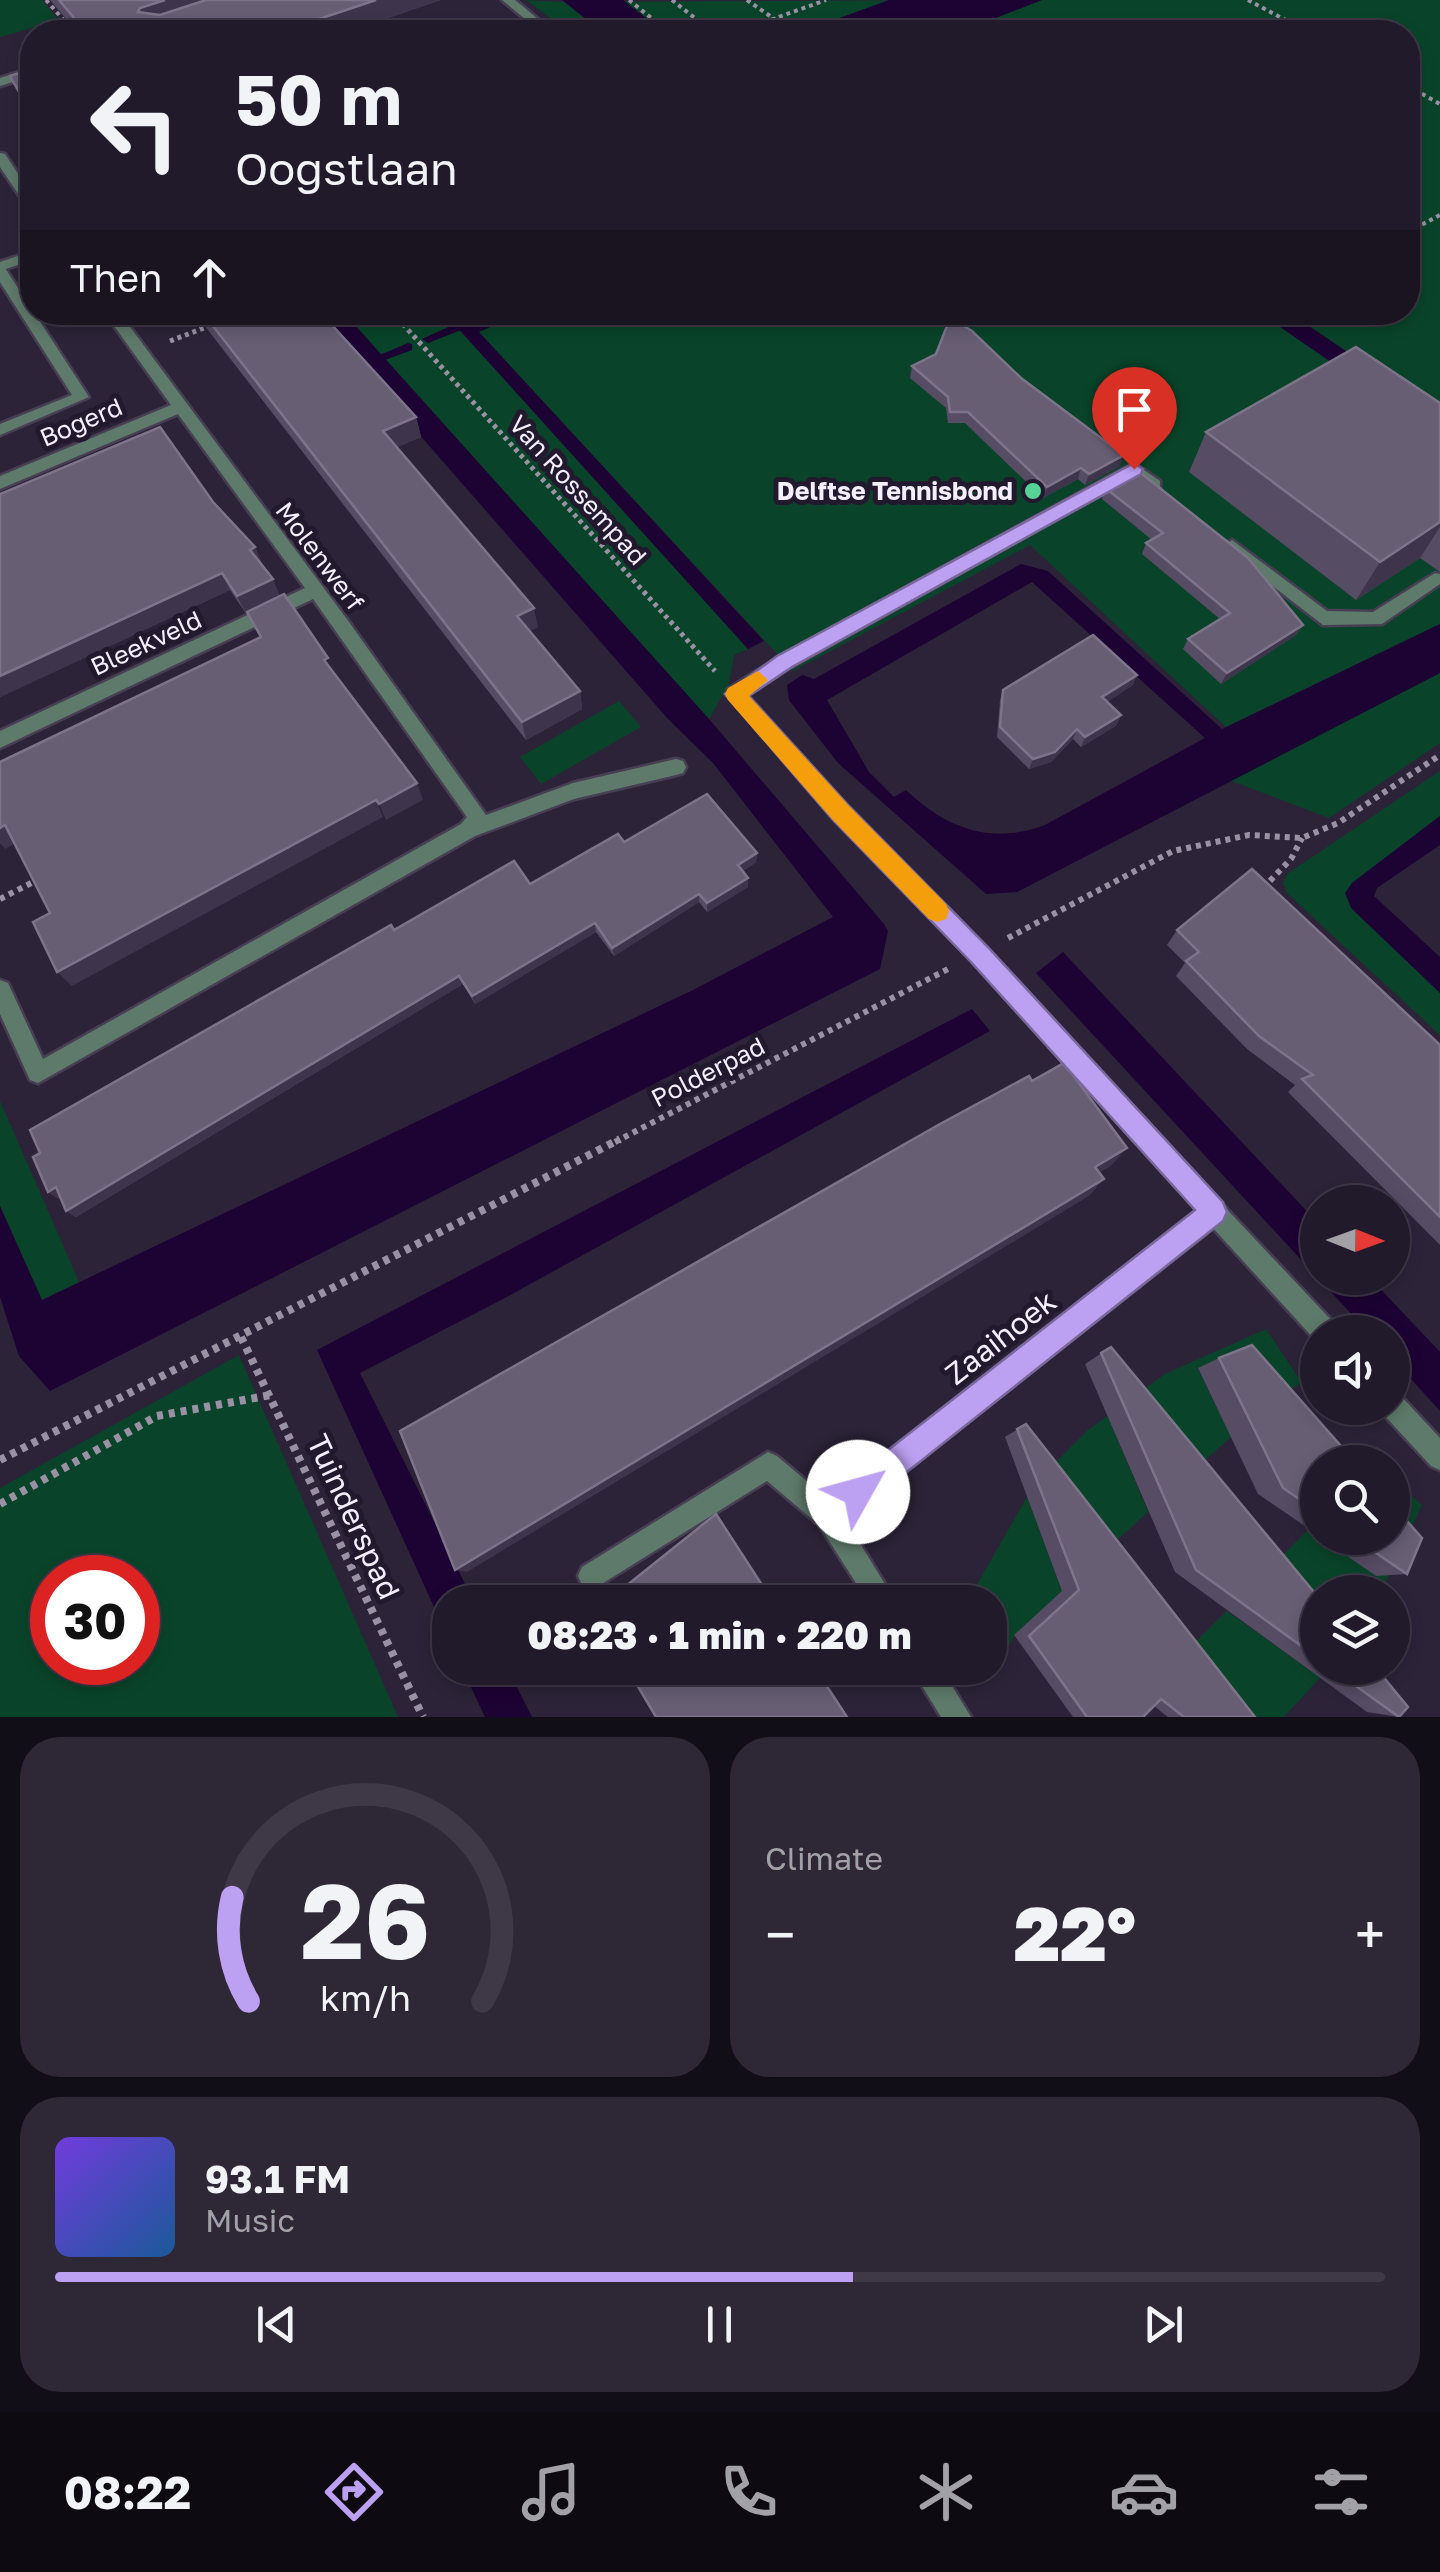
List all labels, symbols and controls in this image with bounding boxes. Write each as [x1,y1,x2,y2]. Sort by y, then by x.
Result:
text: 50 m [235,56,402,140]
icon: left [70,60,200,190]
text: Oogstlaan [235,141,458,195]
icon: ahead [182,250,237,305]
text: Then [70,255,162,300]
pin [1092,367,1177,470]
icon: arrive [1107,382,1162,437]
street label: Bogerd [35,390,127,453]
street label: Van Rossempad [503,408,654,571]
place label: Delftse Tennisbond [777,475,1013,506]
marker: Delftse Tennisbond [1022,480,1044,502]
street label: Molenwerf [270,495,371,616]
street label: Bleekveld [85,603,206,682]
street label: Polderpad [646,1030,770,1113]
north arrow [1300,1185,1410,1295]
map controls [1300,1185,1410,1685]
street label: Zaaihoek [938,1283,1063,1392]
button: sound [1300,1315,1410,1425]
street label: Tuinderspad [300,1428,408,1605]
position arrow [806,1440,910,1544]
button: search [1300,1445,1410,1555]
speed limit sign: 30 [30,1555,160,1685]
button: layers [1300,1575,1410,1685]
text: 08:23 · 1 min · 220 m [527,1612,912,1657]
text: Climate [765,1839,883,1877]
text: 26 [300,1857,430,1982]
text: 22° [1014,1887,1136,1978]
text: − [765,1901,795,1967]
text: + [1355,1901,1385,1967]
text: km/h [320,1976,410,2019]
text: 93.1 FM [205,2156,350,2201]
text: Music [205,2201,295,2239]
icon: previous [249,2297,304,2352]
icon: pause [692,2297,747,2352]
icon: next [1136,2297,1191,2352]
icon: directions [319,2457,389,2527]
icon: music [516,2457,586,2527]
icon: phone [714,2457,784,2527]
icon: climate [911,2457,981,2527]
icon: car [1109,2457,1179,2527]
icon: filters [1306,2457,1376,2527]
text: 08:22 [64,2465,191,2519]

